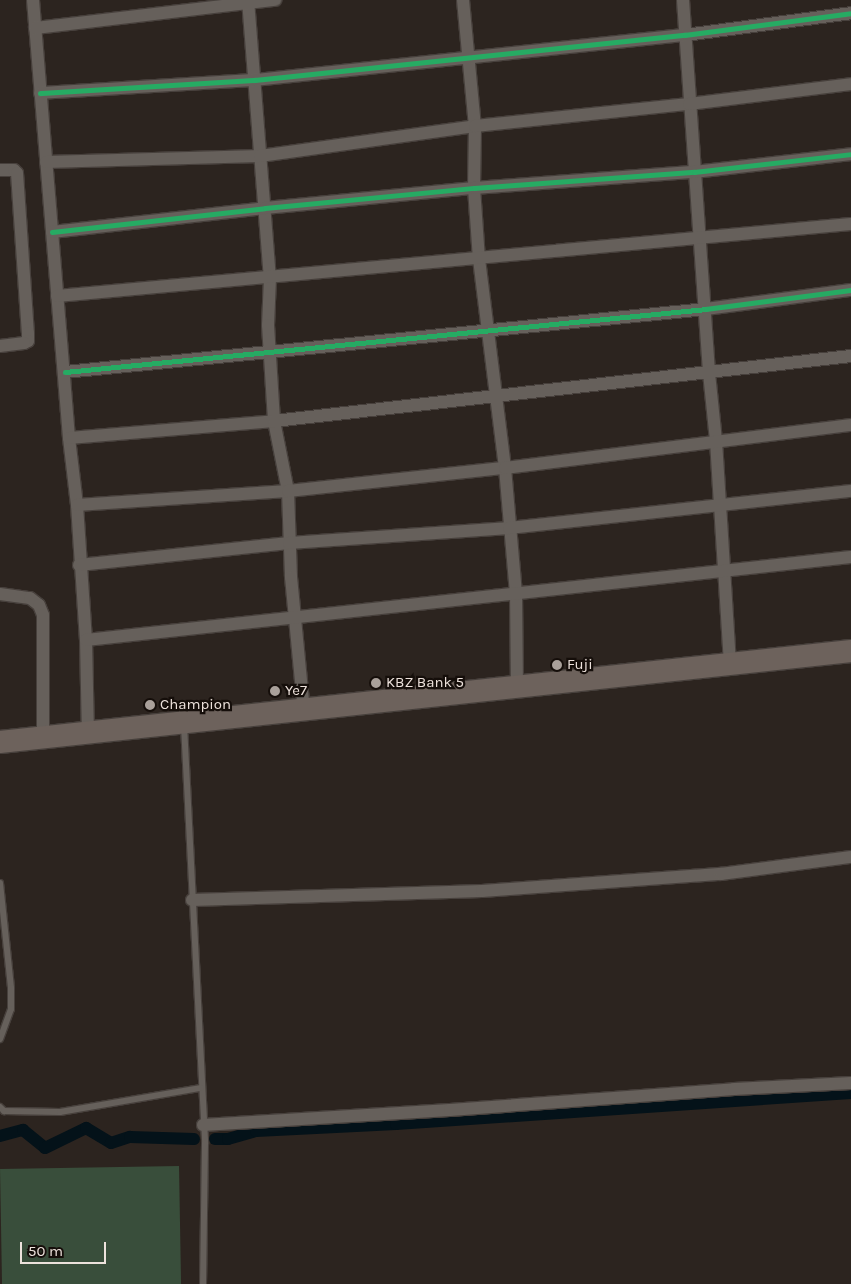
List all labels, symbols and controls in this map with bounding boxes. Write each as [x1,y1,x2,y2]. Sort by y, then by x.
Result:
place label: Fuji [567,656,593,674]
marker: Fuji [551,659,563,671]
place label: KBZ Bank 5 [386,674,464,692]
marker: KBZ Bank 5 [370,677,382,689]
place label: Ye7 [285,682,307,700]
marker: Ye7 [269,685,281,697]
place label: Champion [160,696,231,714]
marker: Champion [144,699,156,711]
scale bar [22,1232,109,1264]
text: 50 m [28,1242,63,1260]

